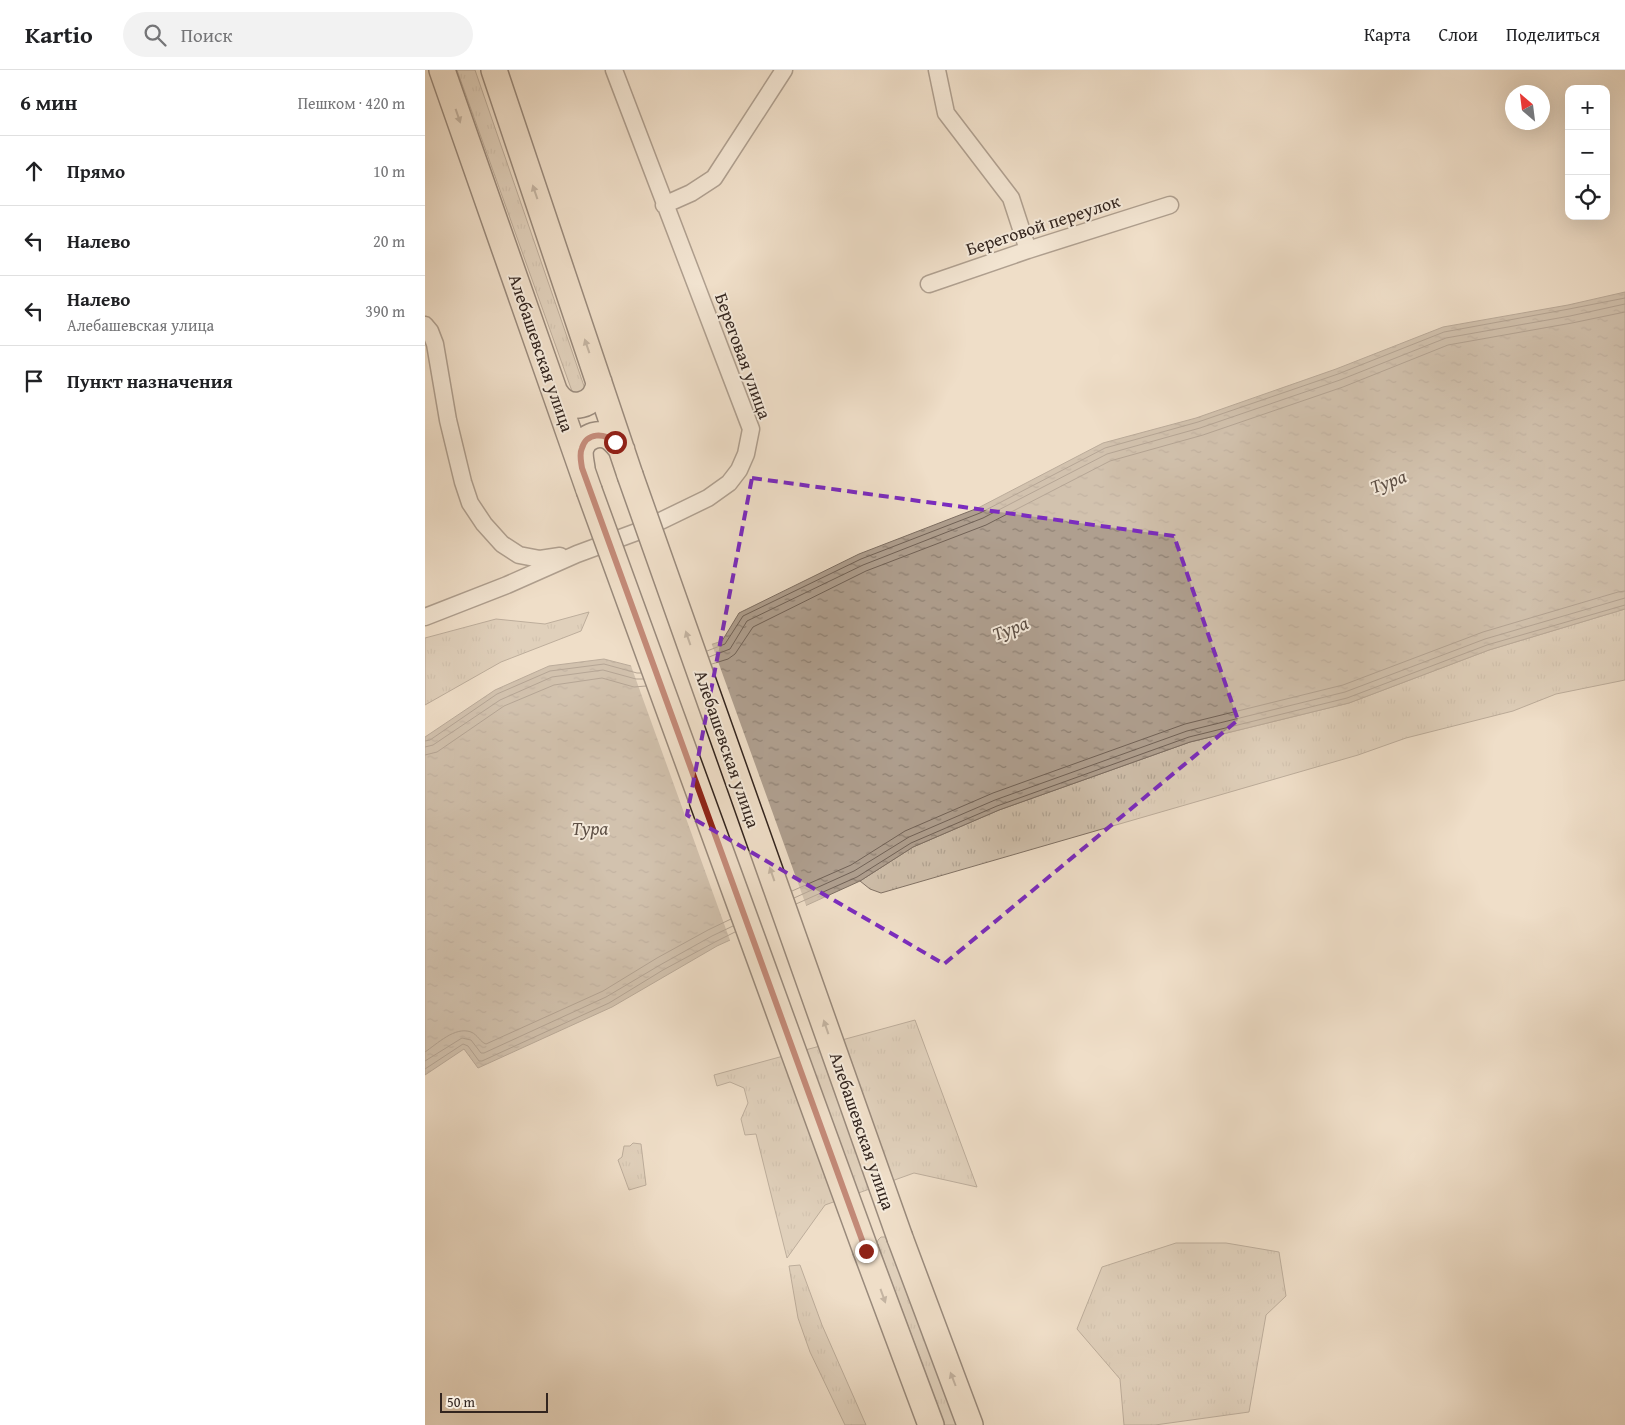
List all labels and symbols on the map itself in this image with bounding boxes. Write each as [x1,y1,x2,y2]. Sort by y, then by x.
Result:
north arrow [1505,85,1550,130]
one-way arrow [454,109,462,124]
one-way arrow [531,184,538,199]
street label: Береговой переулок [962,187,1124,262]
street label: Алебашевская улица [502,270,581,436]
street label: Береговая улица [708,289,779,423]
one-way arrow [583,338,590,353]
route start [604,431,627,454]
water label: Тура [1366,461,1410,500]
water label: Тура [988,608,1032,648]
one-way arrow [684,631,691,646]
street label: Алебашевская улица [688,666,767,832]
water label: Тура [572,814,609,842]
one-way arrow [768,866,776,881]
one-way arrow [822,1020,829,1035]
street label: Алебашевская улица [823,1048,902,1214]
route end [855,1240,878,1263]
one-way arrow [880,1289,887,1304]
one-way arrow [949,1372,956,1387]
scale bar [440,1390,547,1413]

